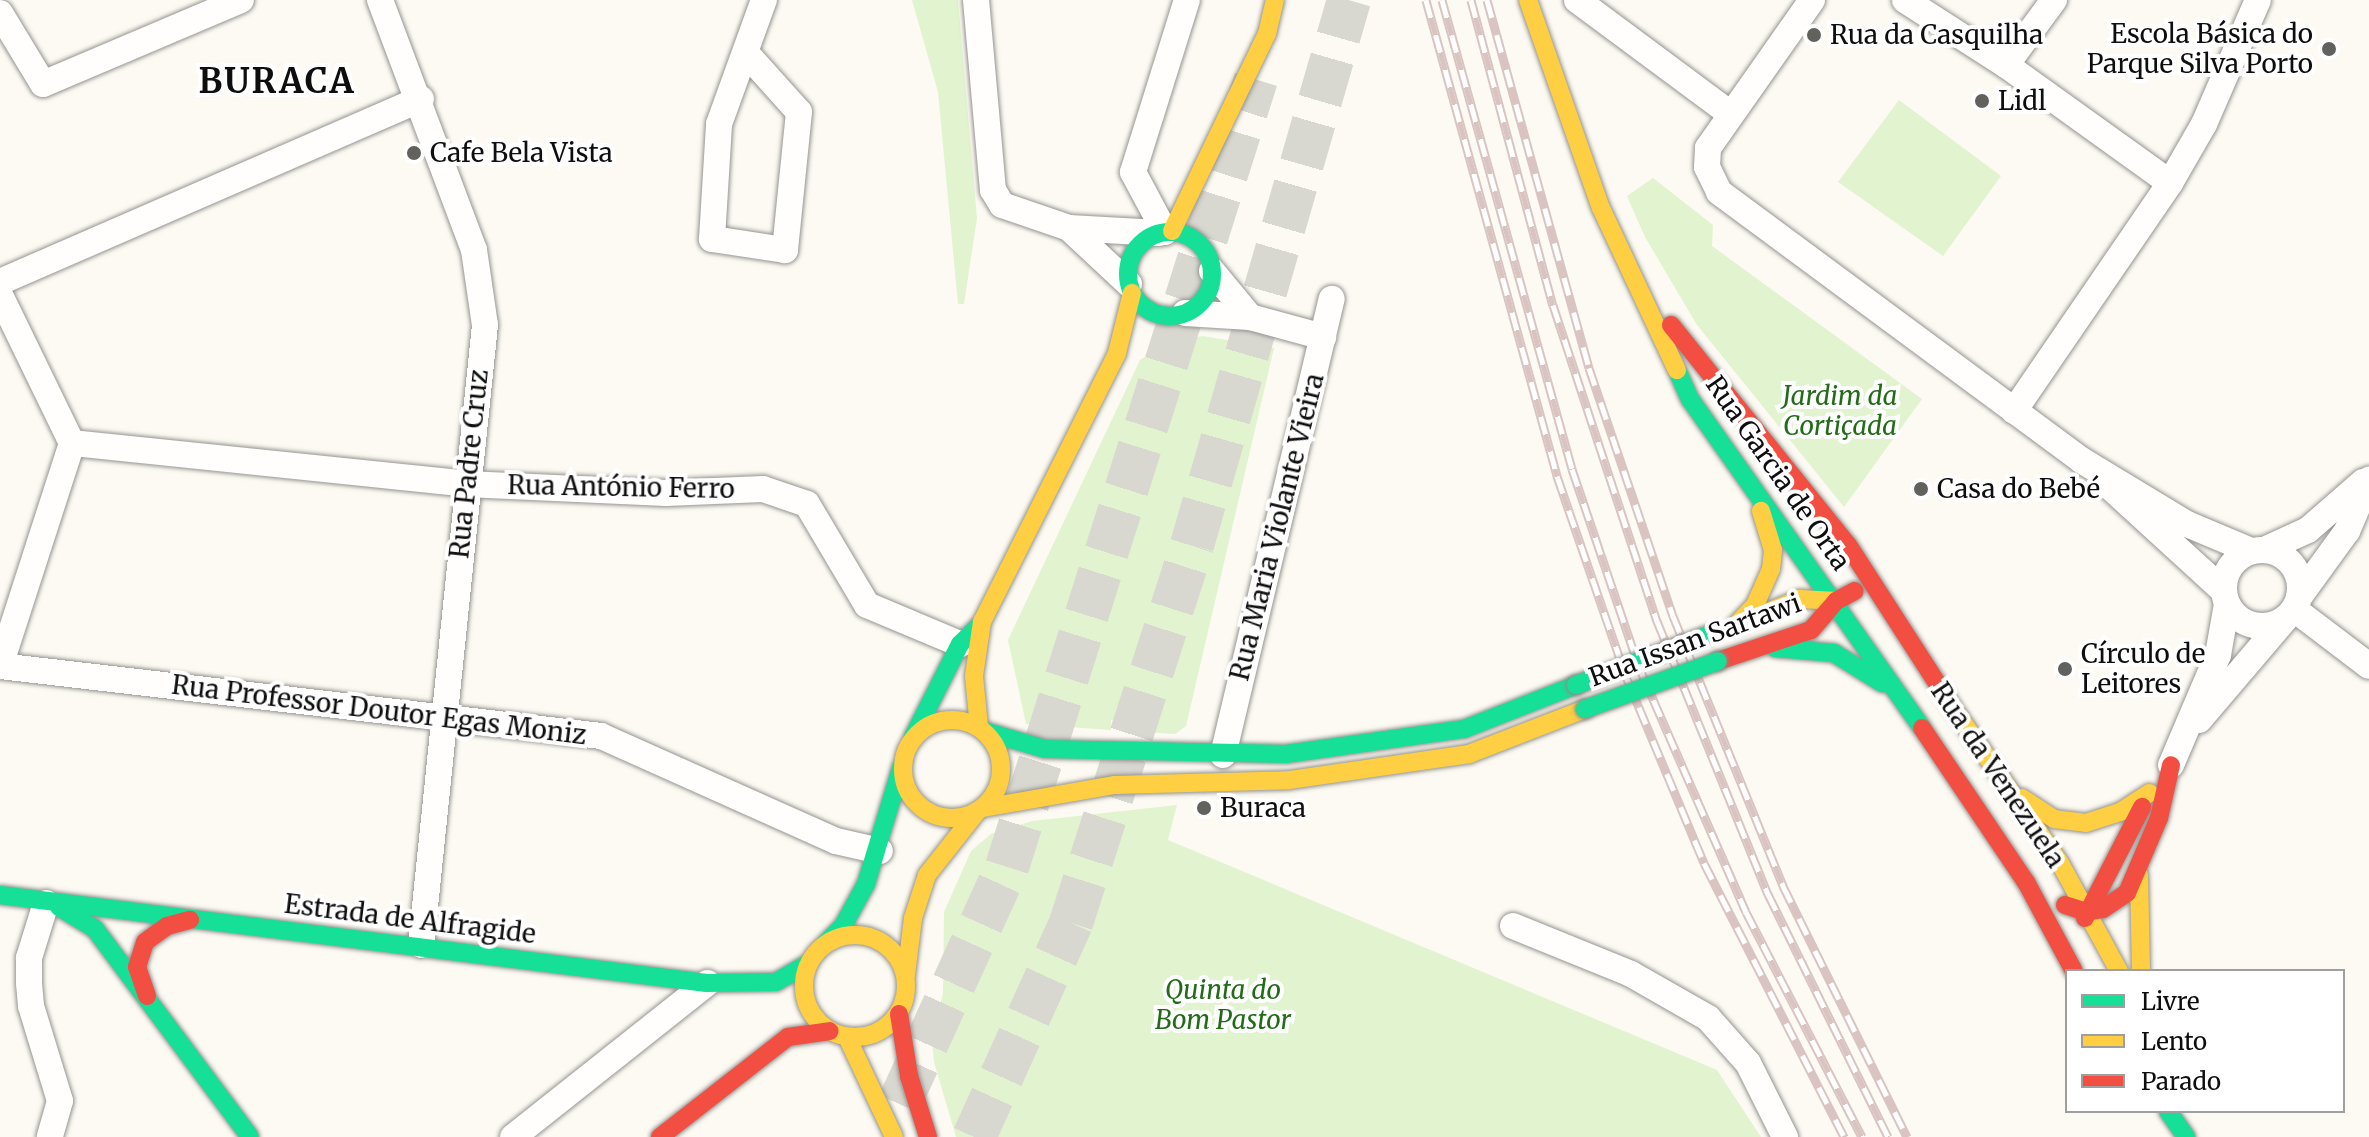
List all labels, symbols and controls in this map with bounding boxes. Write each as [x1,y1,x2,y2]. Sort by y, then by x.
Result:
place label: Escola Básica do Parque Silva Porto [2087,18,2313,80]
place label: Rua da Casquilha [1830,19,2043,51]
marker: Rua da Casquilha [1805,26,1823,44]
marker: Escola Básica do Parque Silva Porto [2320,40,2338,58]
district label: BURACA [198,62,356,102]
place label: Lidl [1998,85,2046,117]
marker: Lidl [1973,92,1991,110]
place label: Cafe Bela Vista [430,137,613,169]
marker: Cafe Bela Vista [405,144,423,162]
street label: Rua Padre Cruz [444,368,494,560]
street label: Rua Maria Violante Vieira [1224,370,1330,684]
street label: Rua Garcia de Orta [1699,370,1857,576]
park label: Jardim da Cortiçada [1783,380,1897,442]
street label: Rua António Ferro [507,469,735,505]
place label: Casa do Bebé [1937,473,2100,505]
marker: Casa do Bebé [1912,480,1930,498]
street label: Rua Issan Sartawi [1585,587,1805,693]
place label: Círculo de Leitores [2081,638,2205,700]
marker: Círculo de Leitores [2056,660,2074,678]
street label: Rua Professor Doutor Egas Moniz [170,669,588,751]
street label: Rua da Venezuela [1925,677,2071,873]
place label: Buraca [1220,792,1306,824]
marker: Buraca [1195,799,1213,817]
street label: Estrada de Alfragide [283,888,537,950]
legend [2065,969,2345,1113]
park label: Quinta do Bom Pastor [1155,974,1291,1036]
text: Livre [2141,986,2200,1017]
text: Lento [2141,1026,2207,1057]
text: Parado [2141,1066,2221,1097]

